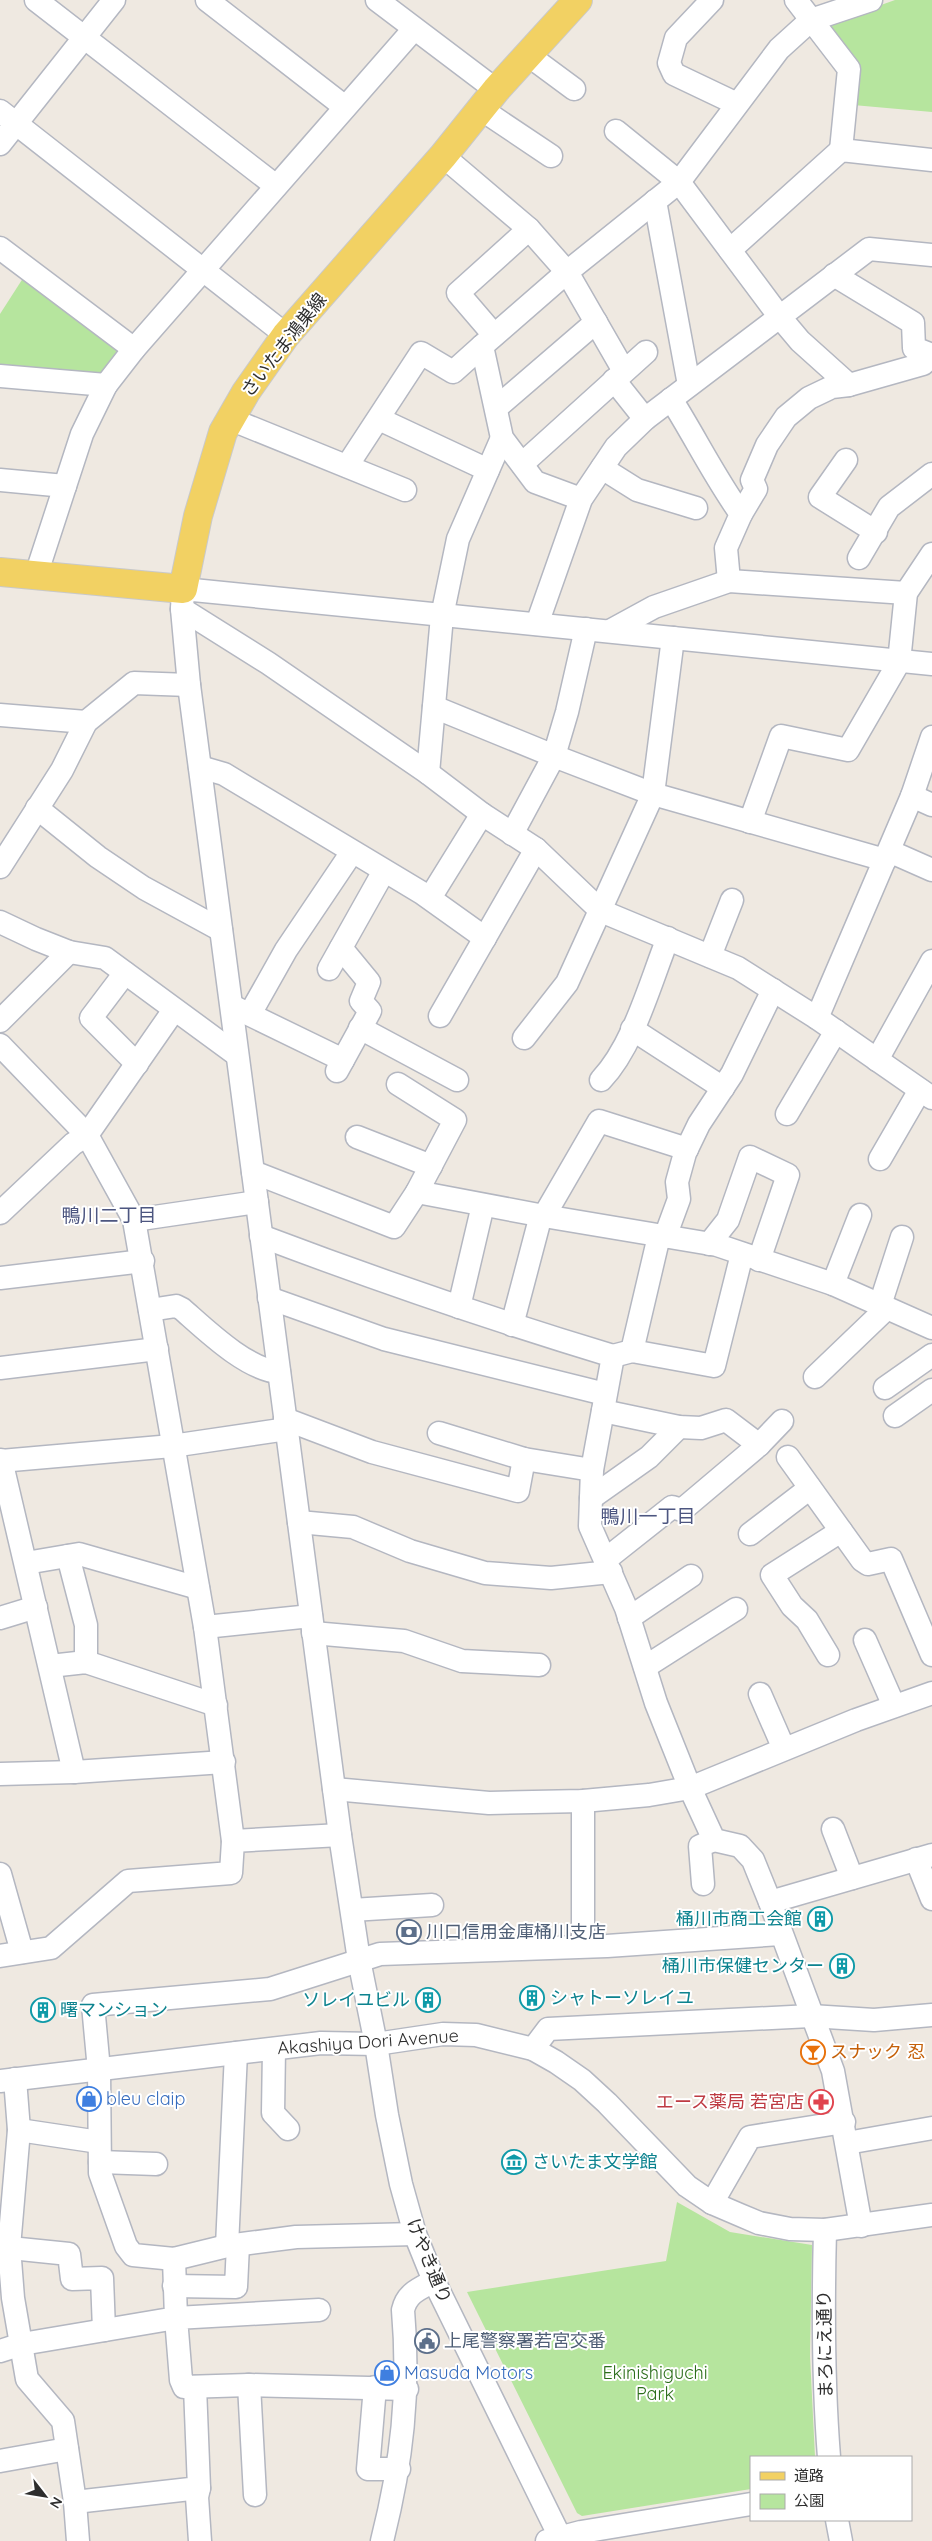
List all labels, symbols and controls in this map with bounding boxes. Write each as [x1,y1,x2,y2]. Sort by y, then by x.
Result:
street label: さいたま鴻巣線 [236,288,331,401]
district label: 鴨川二丁目 [61,1203,157,1227]
district label: 鴨川一丁目 [600,1504,696,1528]
building icon: 桶川市商工会館 [807,1906,833,1932]
place label: 桶川市商工会館 [676,1907,802,1930]
bank icon: 川口信用金庫桶川支店 [396,1919,422,1945]
place label: 川口信用金庫桶川支店 [426,1920,606,1943]
building icon: 桶川市保健センター [829,1953,855,1979]
place label: 桶川市保健センター [662,1954,824,1977]
building icon: シャトーソレイユ [519,1985,545,2011]
place label: シャトーソレイユ [550,1986,694,2009]
building icon: ソレイユビル [415,1987,441,2013]
place label: ソレイユビル [302,1988,410,2011]
building icon: 曙マンション [30,1997,56,2023]
place label: 曙マンション [60,1998,168,2021]
street label: Akashiya Dori Avenue [276,2024,459,2059]
bar icon: スナック 忍 [800,2039,826,2065]
place label: スナック 忍 [830,2040,925,2063]
shop icon: bleu claip [76,2086,102,2112]
place label: bleu claip [106,2087,185,2110]
pharmacy icon: エース薬局 若宮店 [808,2089,834,2115]
place label: エース薬局 若宮店 [656,2090,804,2113]
museum icon: さいたま文学館 [501,2149,527,2175]
place label: さいたま文学館 [532,2150,657,2173]
street label: けやき通り [402,2215,457,2307]
street label: まろにえ通り [812,2290,837,2398]
public building icon: 上尾警察署若宮交番 [414,2328,440,2354]
place label: 上尾警察署若宮交番 [444,2329,606,2352]
shop icon: Masuda Motors [374,2360,400,2386]
place label: Masuda Motors [404,2361,533,2384]
park label: Ekinishiguchi Park [602,2361,708,2405]
legend [750,2456,912,2521]
text: 道路 [794,2466,824,2485]
north arrow [20,2471,70,2521]
text: 公園 [794,2491,824,2510]
text: N [46,2494,67,2512]

